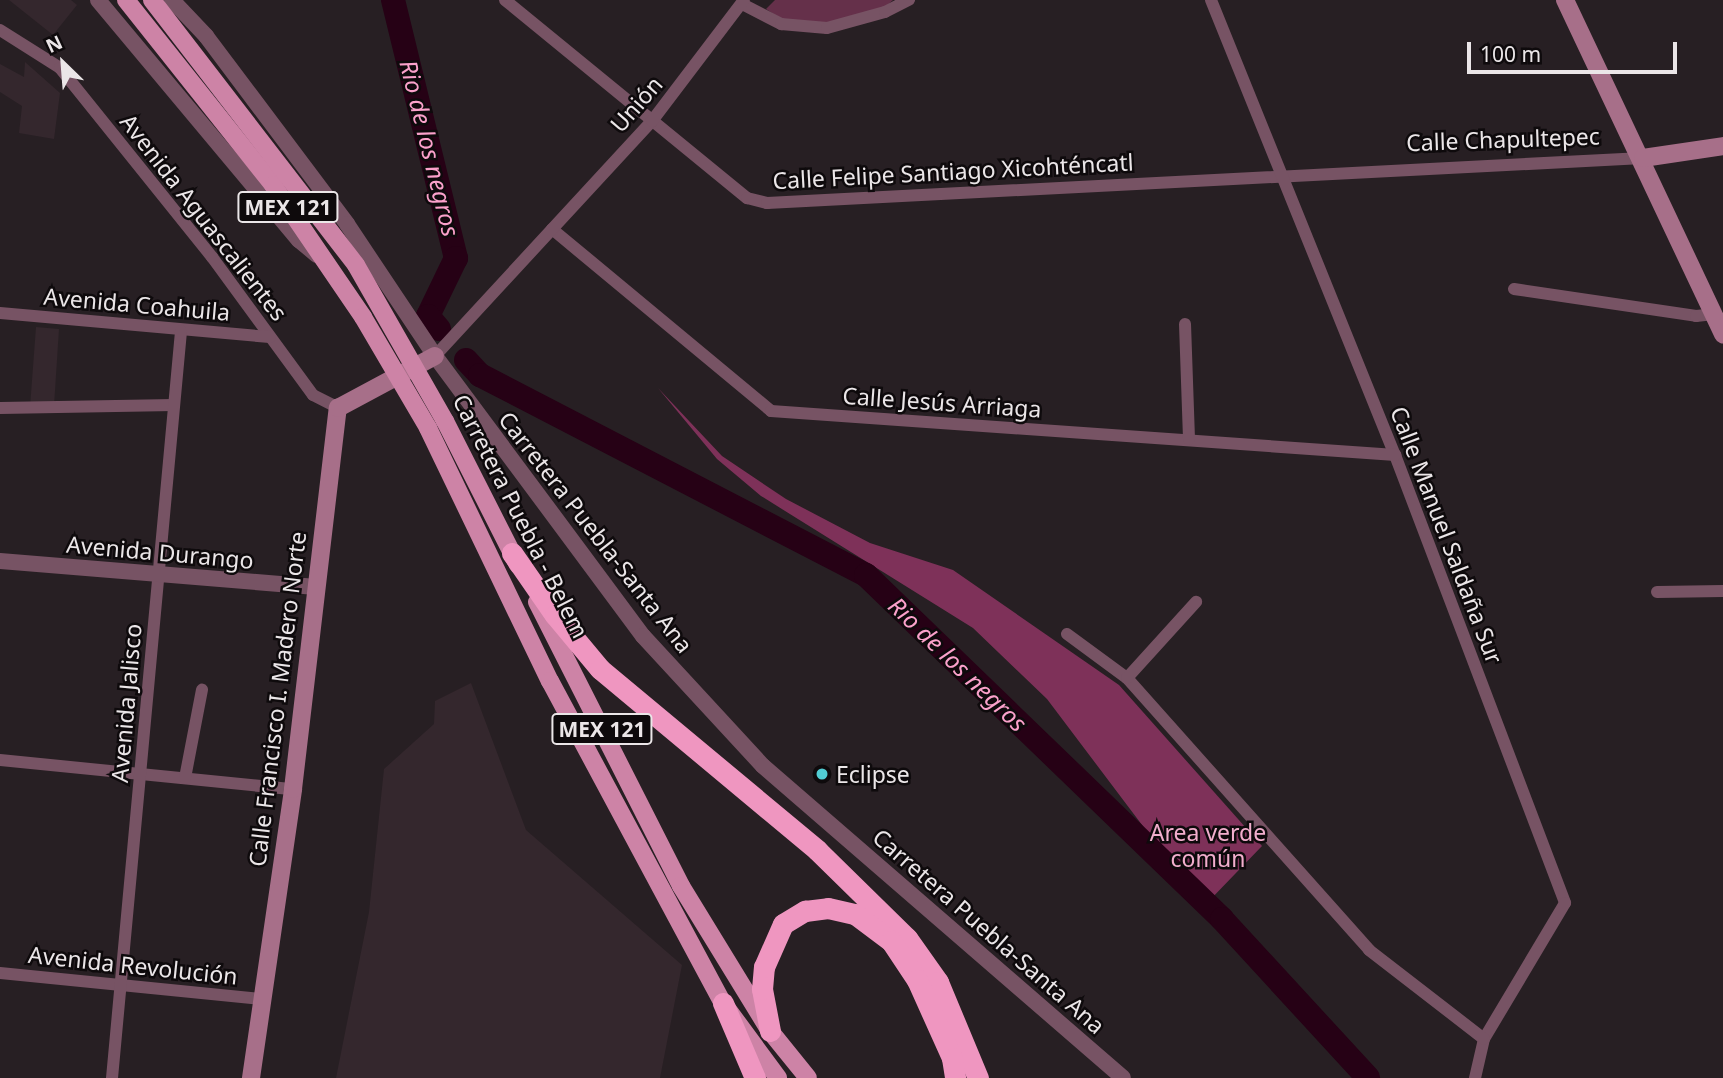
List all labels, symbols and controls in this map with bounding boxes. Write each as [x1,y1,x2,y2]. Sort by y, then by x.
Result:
north arrow [28,28,98,98]
scale bar [1471,28,1681,72]
text: N [42,29,67,59]
text: 100 m [1480,40,1541,68]
water label: Rio de los negros [394,57,466,239]
street label: Unión [604,70,668,138]
street label: Avenida Aguascalientes [115,108,293,326]
street label: Calle Chapultepec [1406,122,1600,156]
street label: Calle Felipe Santiago Xicohténcatl [772,148,1134,194]
road number: MEX 121 [237,190,339,224]
street label: Avenida Coahuila [43,282,231,326]
street label: Calle Jesús Arriaga [842,381,1042,423]
street label: Carretera Puebla - Belem [447,389,595,643]
street label: Calle Manuel Saldaña Sur [1385,402,1509,668]
street label: Carretera Puebla-Santa Ana [493,406,699,658]
street label: Avenida Durango [65,530,255,574]
street label: Calle Francisco I. Madero Norte [243,530,311,868]
water label: Rio de los negros [883,591,1033,737]
street label: Avenida Jalisco [105,622,147,784]
road number: MEX 121 [551,712,653,746]
place label: Eclipse [836,760,910,788]
marker: Eclipse [814,766,830,782]
park label: Area verde común [1150,818,1266,872]
street label: Carretera Puebla-Santa Ana [867,823,1111,1039]
street label: Avenida Revolución [27,940,239,990]

